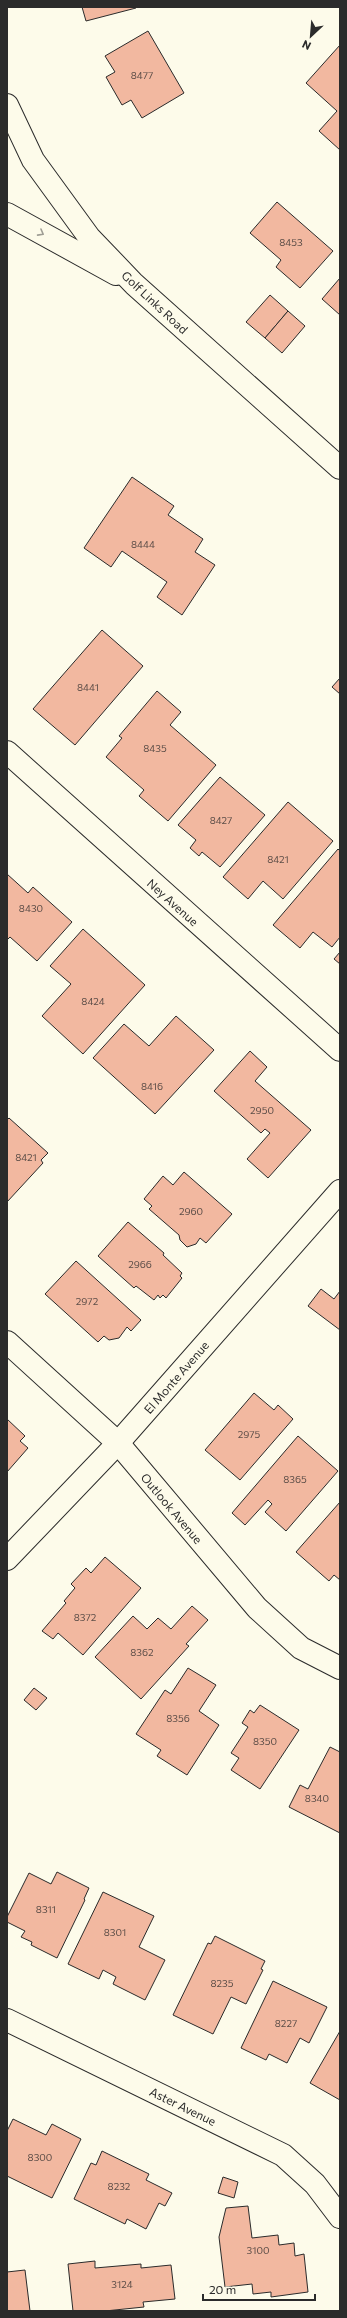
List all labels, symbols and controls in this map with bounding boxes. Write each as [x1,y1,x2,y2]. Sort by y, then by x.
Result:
north arrow [291,16,331,56]
text: N [300,38,313,53]
house number: 8477 [131,69,153,81]
one-way arrow [37,228,44,235]
house number: 8453 [279,236,303,248]
street label: Golf Links Road [119,268,191,336]
house number: 8444 [131,538,155,550]
house number: 8441 [77,681,99,693]
house number: 8435 [143,742,167,754]
house number: 8427 [210,814,232,826]
house number: 8421 [267,853,289,865]
street label: Ney Avenue [145,875,201,929]
house number: 8430 [19,902,43,914]
house number: 8424 [81,995,105,1007]
house number: 8416 [141,1080,163,1092]
house number: 2950 [250,1104,274,1116]
house number: 8421 [15,1151,37,1163]
house number: 2960 [179,1205,203,1217]
house number: 2966 [128,1258,152,1270]
house number: 2972 [76,1295,99,1307]
street label: El Monte Avenue [141,1338,211,1416]
house number: 2975 [238,1428,261,1440]
street label: Outlook Avenue [138,1470,206,1546]
house number: 8365 [283,1473,307,1485]
house number: 8372 [74,1611,97,1623]
house number: 8362 [130,1646,154,1658]
house number: 8356 [166,1712,190,1724]
house number: 8350 [253,1735,277,1747]
house number: 8340 [305,1792,329,1804]
house number: 8311 [36,1903,56,1915]
house number: 8301 [104,1926,126,1938]
house number: 8235 [210,1977,234,1989]
house number: 8227 [275,2017,297,2029]
street label: Aster Avenue [148,2084,218,2128]
house number: 8300 [28,2151,52,2163]
house number: 8232 [108,2180,131,2192]
house number: 3100 [246,2244,270,2256]
scale bar [203,2276,315,2302]
house number: 3124 [111,2278,133,2290]
text: 20 m [209,2282,236,2296]

